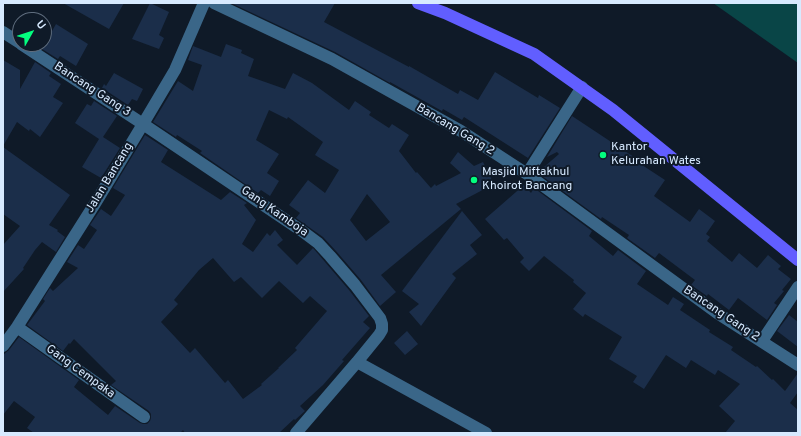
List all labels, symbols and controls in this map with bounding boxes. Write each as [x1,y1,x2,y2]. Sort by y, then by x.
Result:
north arrow [12,12,52,52]
text: U [33,18,48,33]
street label: Bancang Gang 3 [51,60,133,120]
street label: Bancang Gang 2 [413,101,497,159]
street label: Jalan Bancang [83,140,137,216]
place label: Kantor Kelurahan Wates [611,141,701,169]
marker: Kantor Kelurahan Wates [598,150,608,160]
place label: Masjid Miftakhul Khoirot Bancang [482,166,572,194]
marker: Masjid Miftakhul Khoirot Bancang [469,175,479,185]
street label: Gang Kamboja [238,184,310,240]
street label: Bancang Gang 2 [680,283,762,345]
street label: Gang Cempaka [43,342,117,402]

